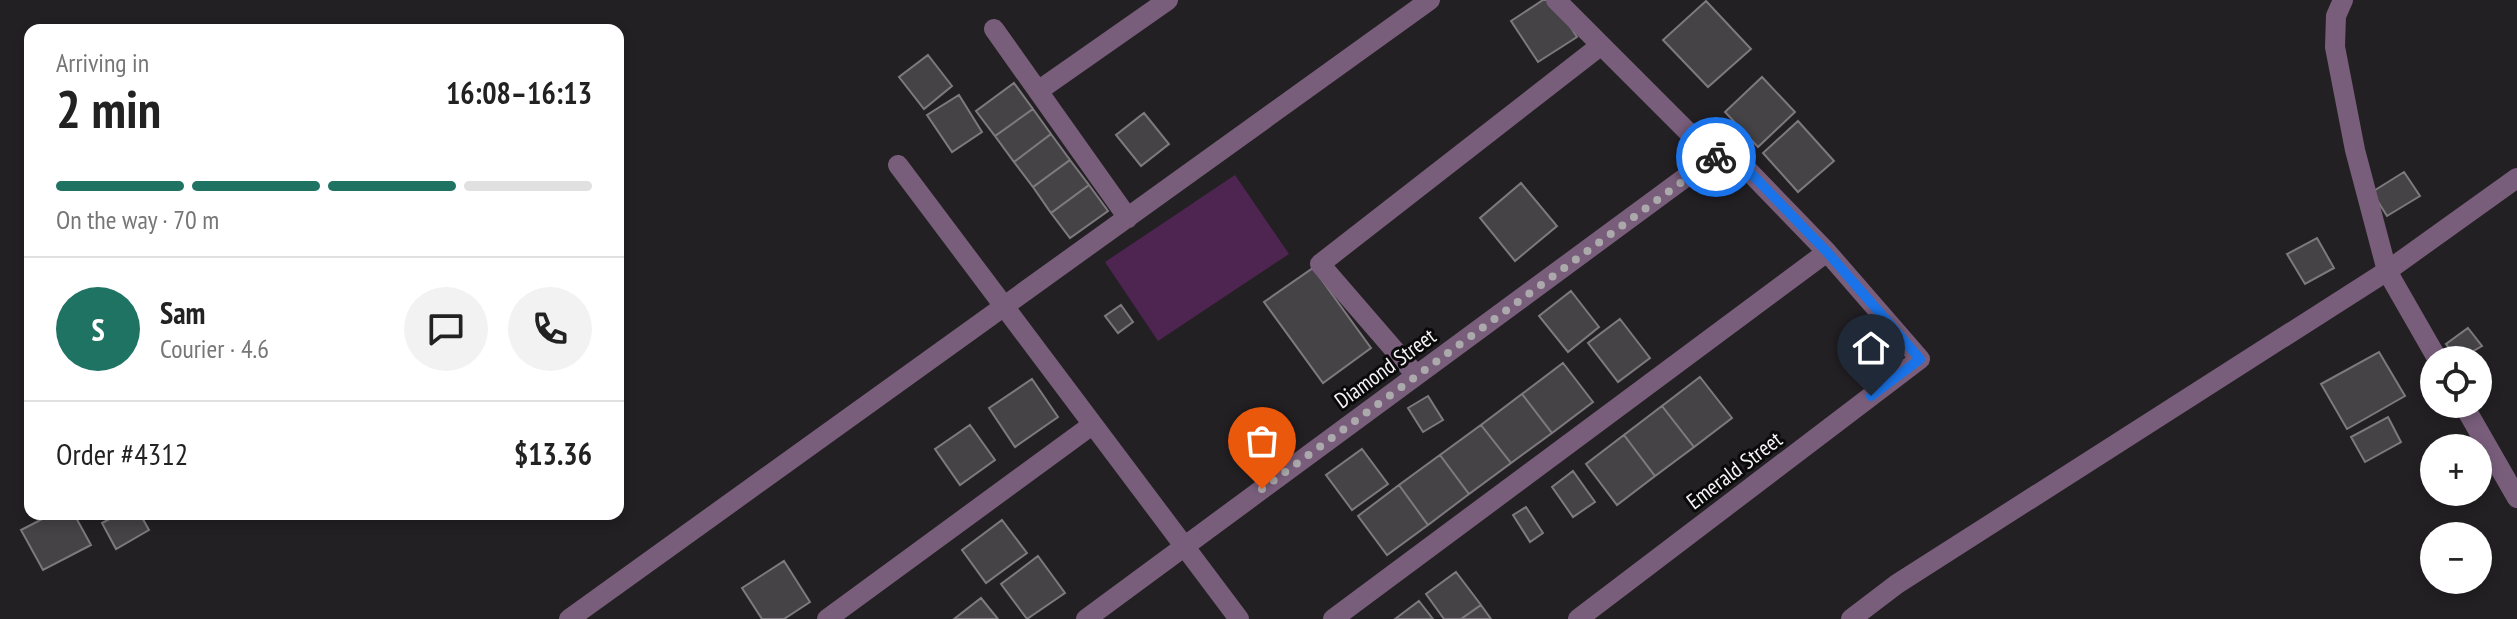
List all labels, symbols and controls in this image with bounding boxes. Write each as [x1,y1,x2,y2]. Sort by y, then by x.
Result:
text: Arriving in [56,46,149,79]
text: 16:08–16:13 [446,73,592,112]
text: 2 min [56,75,161,142]
courier [1676,117,1756,197]
icon: bike [1694,135,1738,179]
text: On the way · 70 m [56,203,219,236]
button: chat [404,287,488,371]
button: phone [508,287,592,371]
text: Sam [160,293,205,332]
text: S [91,310,105,349]
pin [1837,314,1905,396]
street label: Diamond Street [1329,322,1441,414]
icon: home [1849,326,1893,370]
text: Courier · 4.6 [160,332,269,365]
map controls [2420,346,2492,594]
button: locate [2420,346,2492,418]
pin [1228,407,1296,489]
icon: bag [1240,419,1284,463]
street label: Emerald Street [1681,425,1787,515]
text: Order #4312 [56,434,188,473]
text: $13.36 [514,434,592,473]
button: + [2420,434,2492,506]
button: − [2420,522,2492,594]

